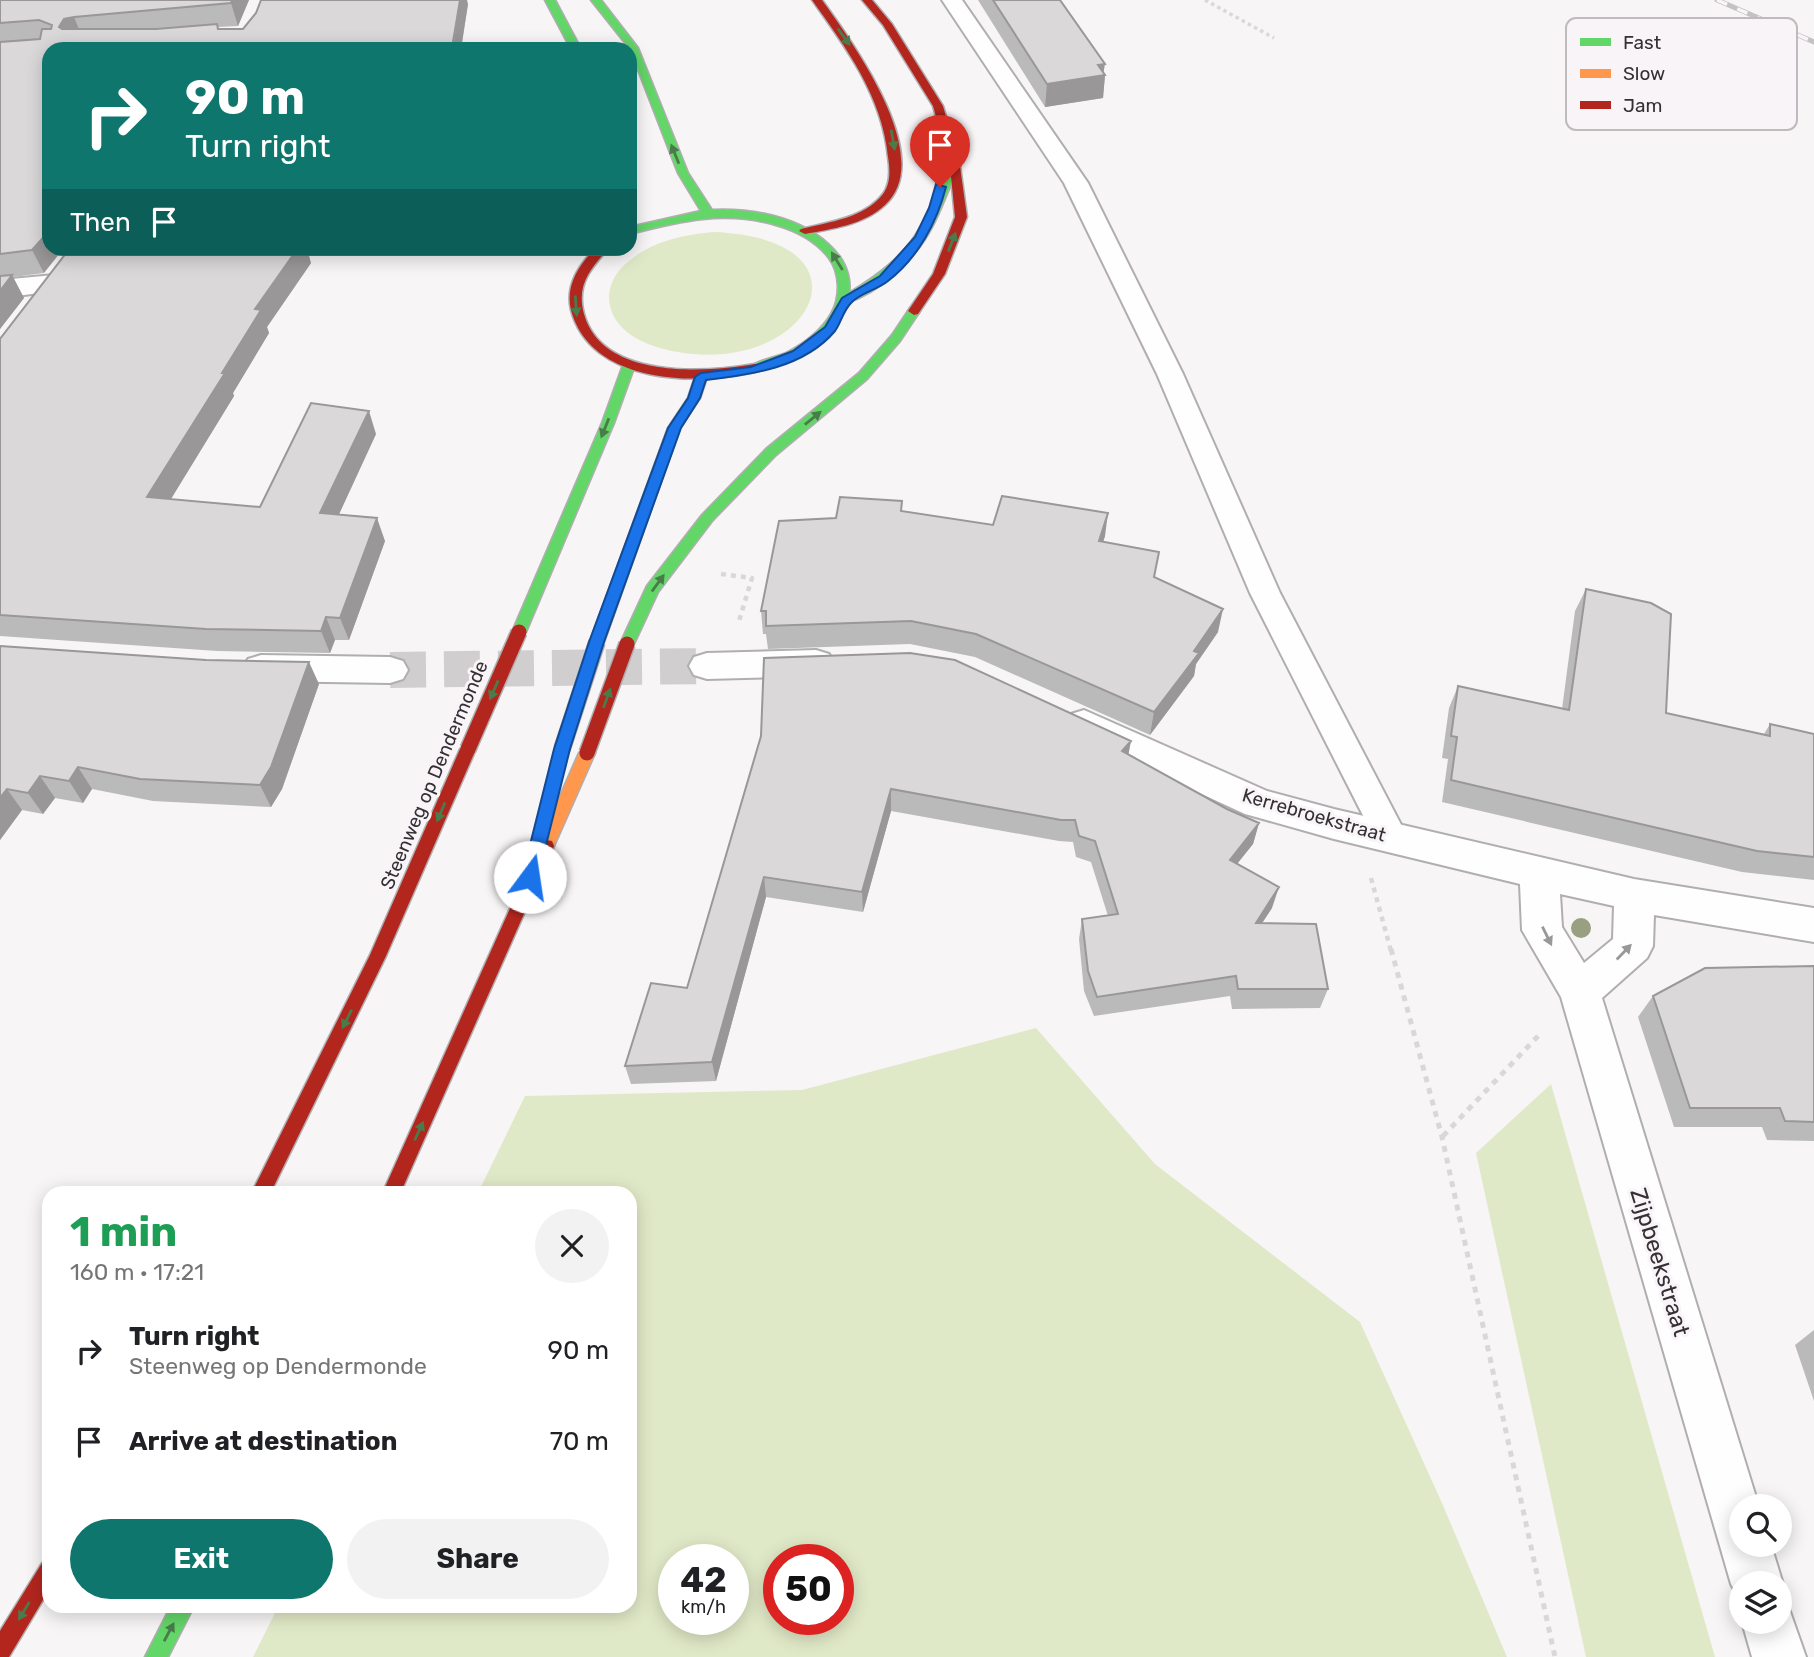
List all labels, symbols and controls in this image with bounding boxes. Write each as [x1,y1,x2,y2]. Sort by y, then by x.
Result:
legend [1566,18,1797,130]
one-way arrow [837,28,851,46]
text: Fast [1623,31,1662,54]
text: Slow [1623,62,1665,85]
text: 90 m [185,68,305,126]
icon: right [70,70,161,161]
text: Jam [1623,94,1662,117]
pin [910,115,970,187]
icon: arrive [921,126,959,164]
text: Turn right [185,127,330,165]
one-way arrow [888,129,899,151]
one-way arrow [669,143,680,164]
icon: arrive [145,203,183,241]
text: Then [70,207,131,238]
one-way arrow [946,231,957,252]
one-way arrow [830,251,843,271]
one-way arrow [571,295,582,317]
one-way arrow [803,410,821,425]
one-way arrow [600,418,611,439]
one-way arrow [650,574,664,592]
street label: Steenweg op Dendermonde [375,657,493,893]
one-way arrow [488,680,500,700]
one-way arrow [602,688,613,709]
street label: Kerrebroekstraat [1240,783,1389,847]
one-way arrow [435,801,446,822]
position arrow [493,840,567,914]
one-way arrow [1542,926,1553,946]
one-way arrow [1616,943,1633,960]
one-way arrow [342,1009,353,1029]
one-way arrow [414,1121,425,1142]
street label: Zijpbeekstraat [1624,1184,1696,1340]
text: 1 min [70,1207,177,1257]
button: close [535,1209,609,1283]
text: 160 m · 17:21 [70,1258,204,1286]
text: Turn right [129,1321,259,1352]
icon: right [70,1332,108,1370]
text: 90 m [548,1335,609,1366]
text: Steenweg op Dendermonde [129,1352,427,1380]
icon: arrive [70,1423,108,1461]
text: Arrive at destination [129,1426,397,1457]
text: 70 m [550,1426,609,1457]
map controls [1729,1494,1792,1634]
button: search [1729,1494,1792,1557]
button: Exit [70,1519,333,1599]
button: Share [347,1519,609,1599]
speed limit sign: 50 [763,1544,854,1635]
text: 42 [680,1559,727,1601]
button: layers [1729,1571,1792,1634]
text: km/h [681,1596,726,1618]
one-way arrow [18,1602,31,1621]
one-way arrow [164,1622,175,1642]

